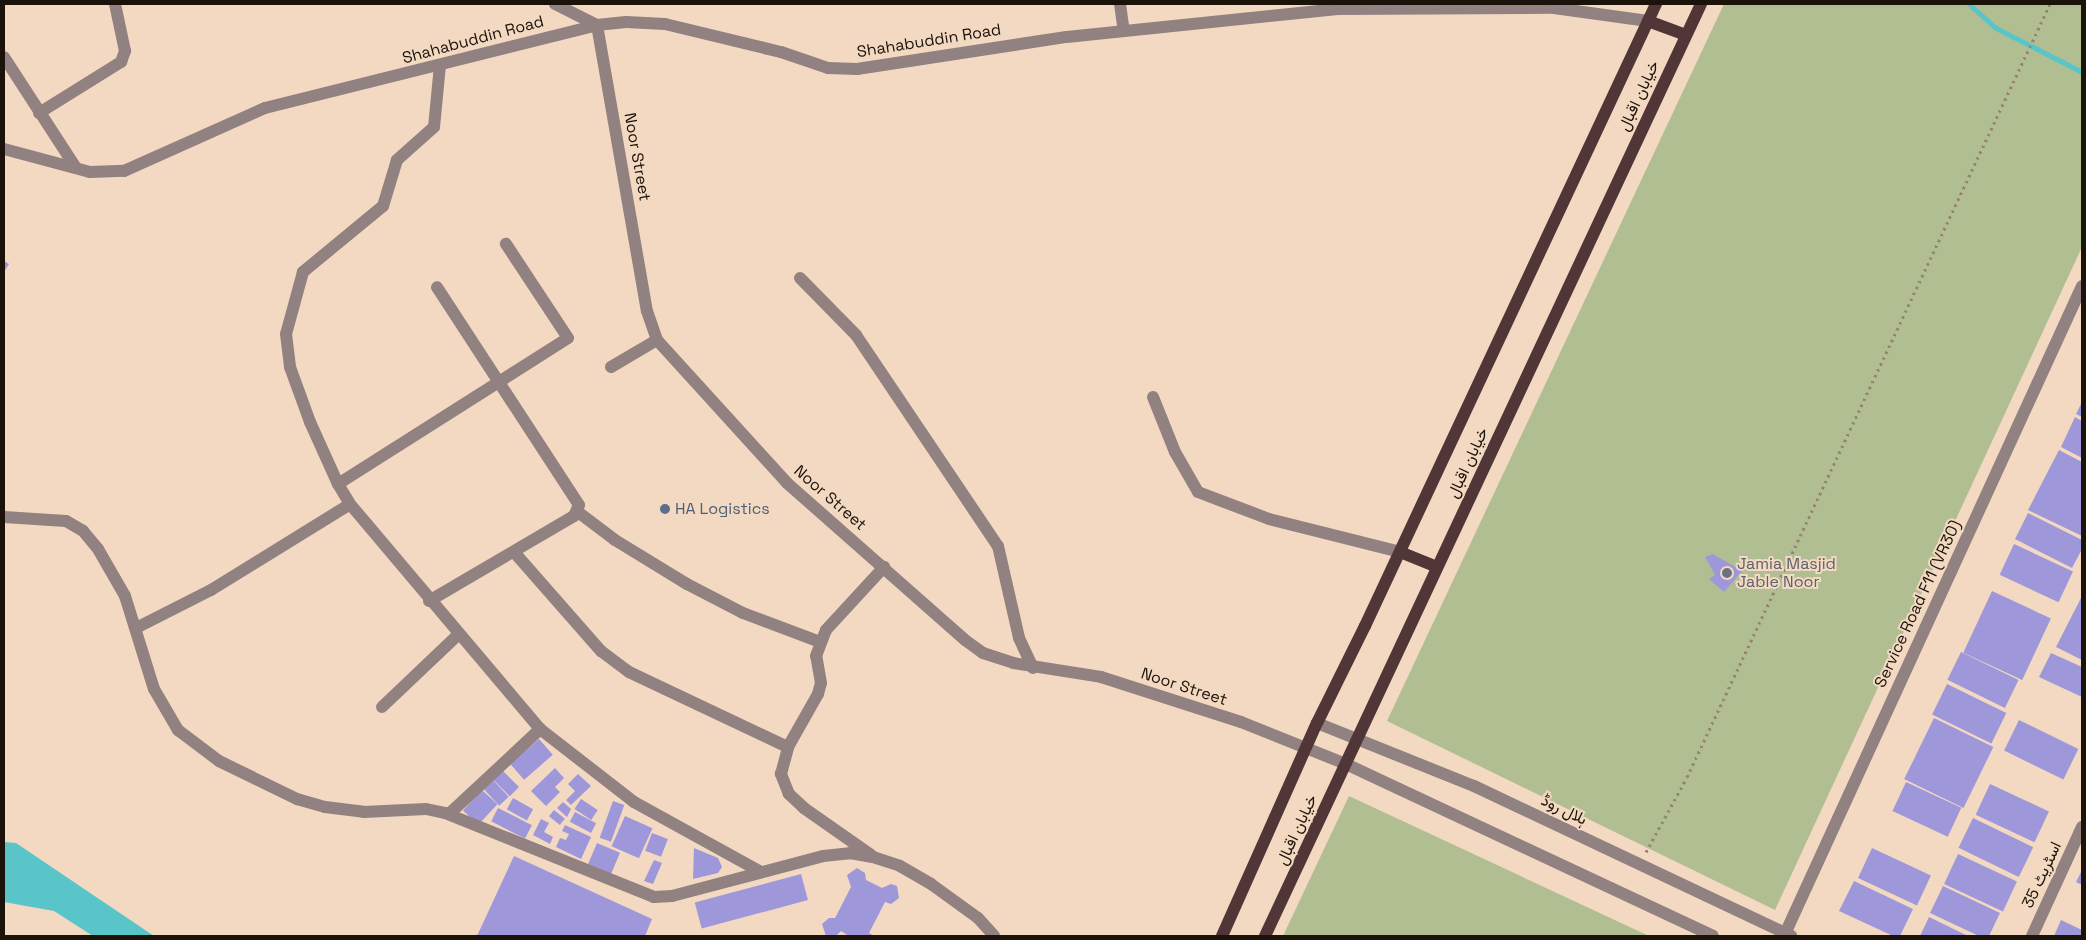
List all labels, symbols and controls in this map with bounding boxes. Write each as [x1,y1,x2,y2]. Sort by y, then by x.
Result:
street label: Shahabuddin Road [400,12,546,68]
street label: Shahabuddin Road [856,20,1002,62]
street label: خیابان اقبال [1614,58,1664,134]
street label: Noor Street [620,111,654,203]
street label: خیابان اقبال [1443,425,1493,501]
street label: Noor Street [790,461,870,535]
place label: HA Logistics [675,499,770,519]
marker: HA Logistics [659,503,671,515]
street label: Service Road F11 (VR30) [1871,517,1965,691]
place label: Jamia Masjid Jable Noor [1737,554,1836,592]
marker: Jamia Masjid Jable Noor [1721,567,1733,579]
street label: Noor Street [1138,664,1230,710]
street label: ہلال روڈ [1538,791,1590,829]
street label: خیابان اقبال [1272,792,1322,868]
street label: اسٹریٹ 35 [2018,839,2066,911]

